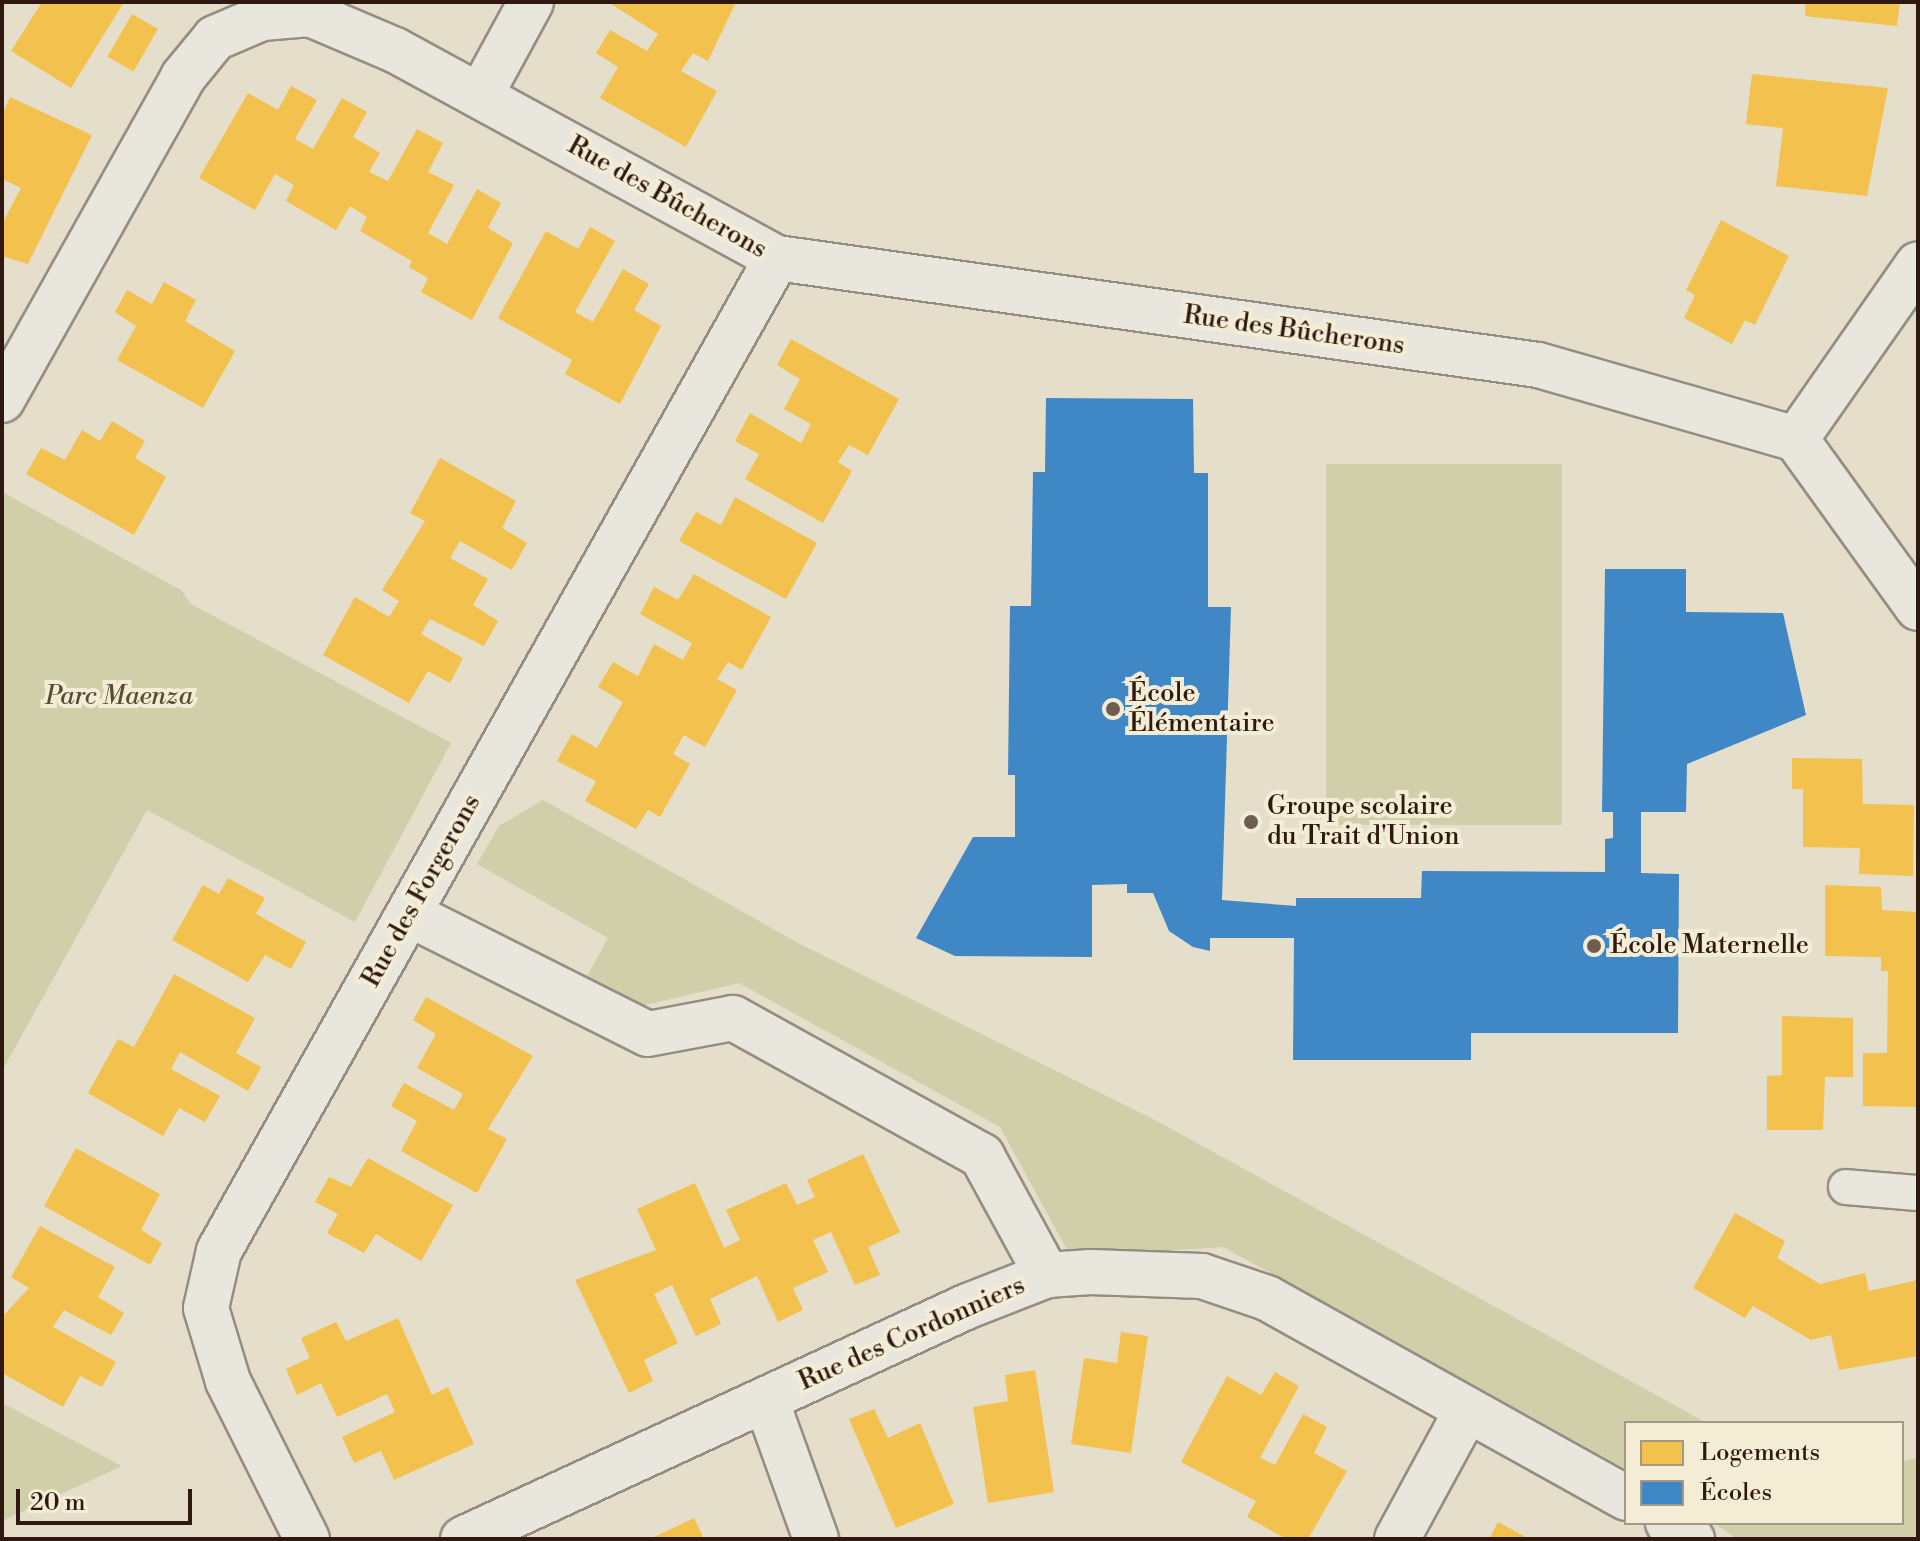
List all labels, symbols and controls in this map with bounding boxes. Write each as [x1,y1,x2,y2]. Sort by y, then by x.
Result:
street label: Rue des Bûcherons [562,130,772,266]
street label: Rue des Bûcherons [1181,300,1407,362]
place label: École Élémentaire [1129,678,1275,740]
park label: Parc Maenza [45,681,193,713]
marker: École Élémentaire [1104,700,1122,718]
street label: Rue des Forgerons [356,789,488,993]
place label: Groupe scolaire du Trait d'Union [1267,791,1460,852]
marker: Groupe scolaire du Trait d'Union [1242,813,1260,831]
place label: École Maternelle [1610,930,1809,962]
marker: École Maternelle [1585,937,1603,955]
street label: Rue des Cordonniers [794,1270,1030,1398]
legend [1624,1421,1904,1525]
text: Logements [1700,1438,1820,1468]
scale bar [20,1473,196,1523]
text: Écoles [1700,1478,1772,1508]
text: 20 m [30,1488,86,1518]

